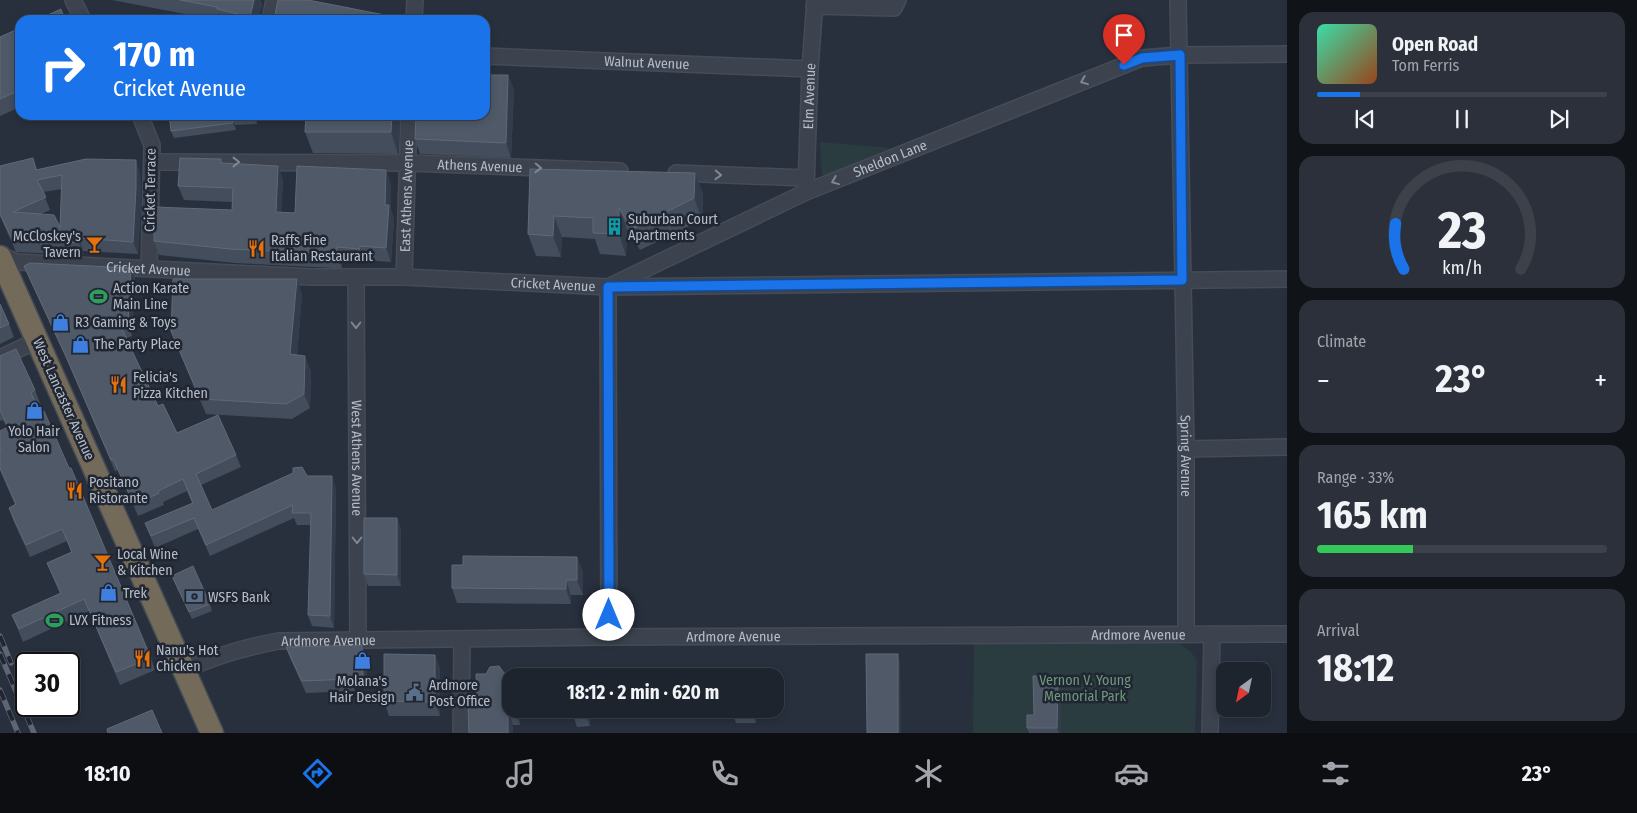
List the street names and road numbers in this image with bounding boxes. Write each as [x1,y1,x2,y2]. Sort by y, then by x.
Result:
street label: Walnut Avenue [604,53,690,73]
street label: Elm Avenue [800,62,819,130]
street label: Sheldon Lane [851,137,929,181]
street label: East Athens Avenue [397,140,417,252]
street label: Cricket Terrace [141,148,160,232]
street label: Athens Avenue [437,156,523,176]
street label: Cricket Avenue [106,259,191,280]
street label: Cricket Avenue [510,274,596,295]
street label: West Lancaster Avenue [29,336,98,463]
street label: West Athens Avenue [348,400,365,516]
street label: Spring Avenue [1176,415,1194,497]
street label: Ardmore Avenue [1091,626,1186,644]
street label: Ardmore Avenue [686,628,781,646]
street label: Ardmore Avenue [281,632,376,650]

